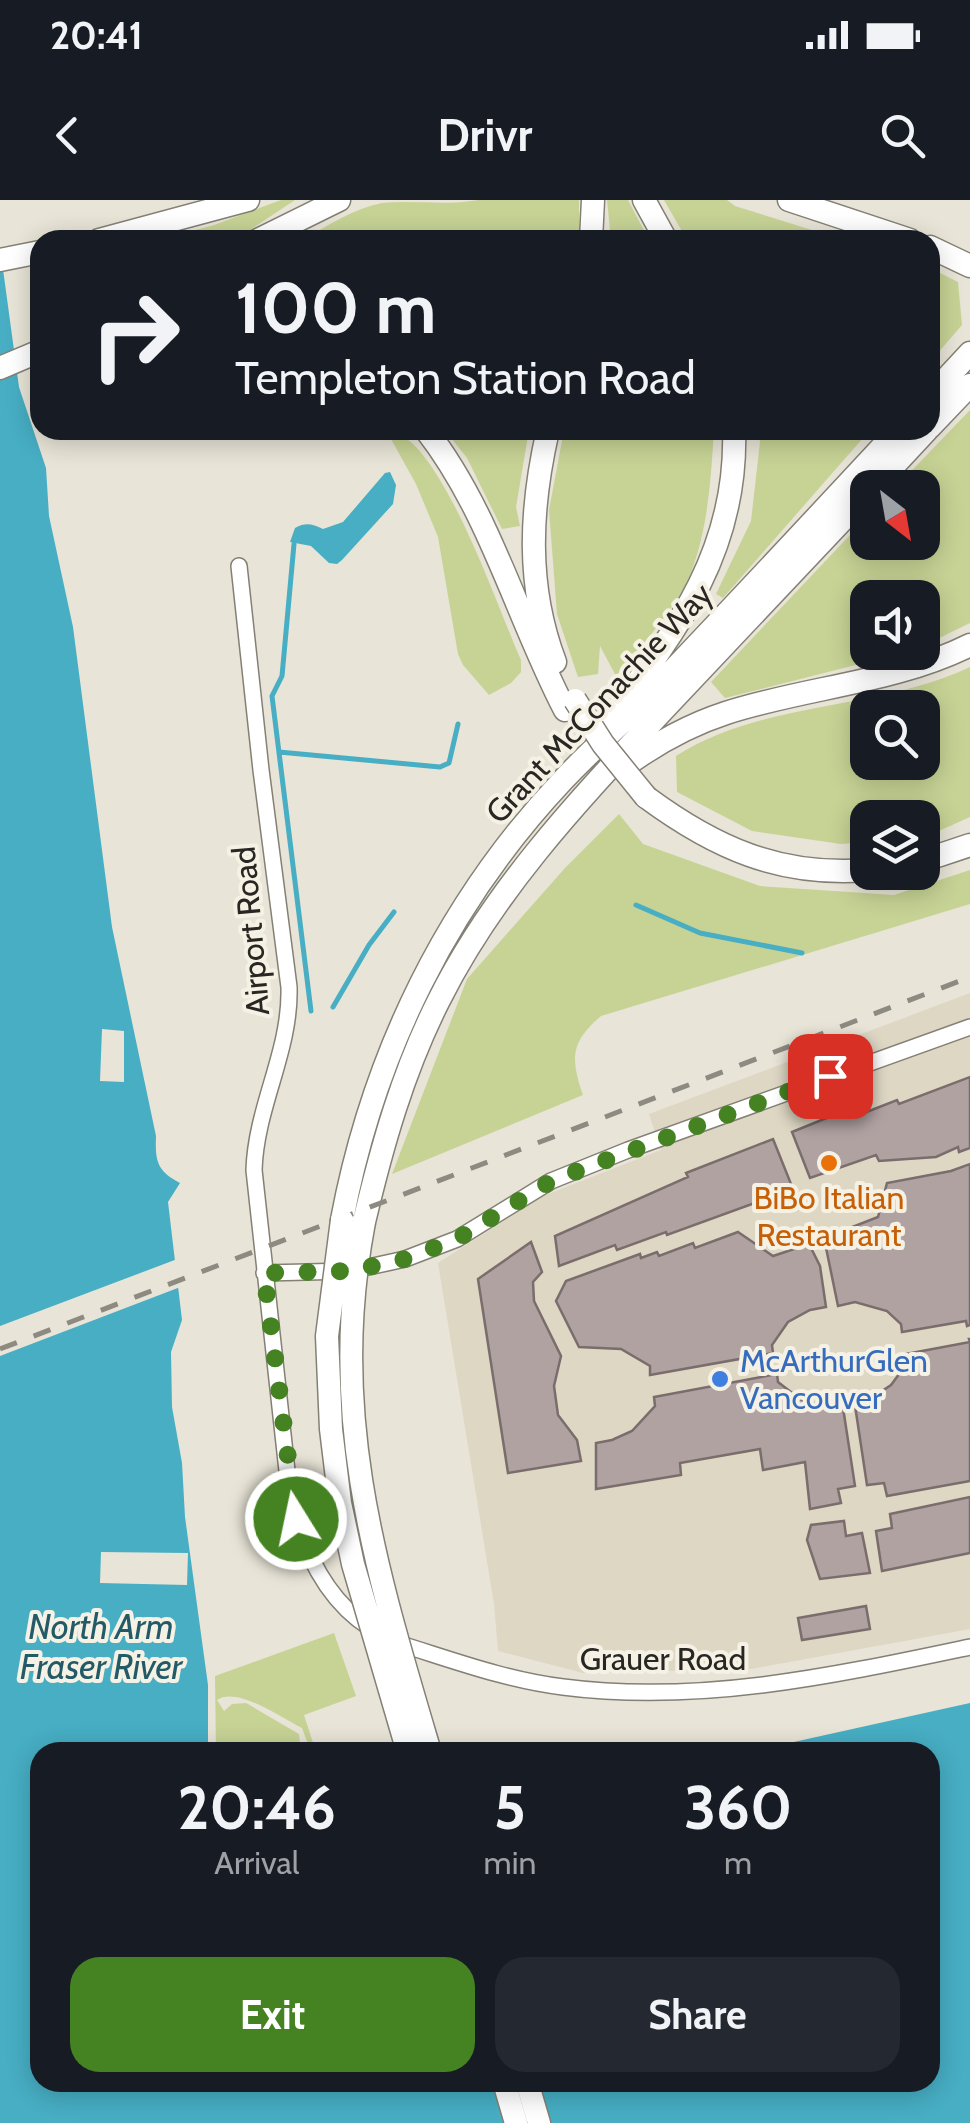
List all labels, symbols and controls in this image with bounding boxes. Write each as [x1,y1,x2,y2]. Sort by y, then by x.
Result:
text: 20:41 [50,12,143,59]
icon: back [40,108,95,163]
text: Drivr [438,108,532,162]
icon: search [875,108,930,163]
text: 100 m [235,265,436,351]
icon: right [70,270,200,400]
text: Templeton Station Road [235,351,696,405]
north arrow [850,470,940,560]
map controls [850,470,940,890]
street label: Grant McConachie Way [477,574,720,831]
button: sound [850,580,940,670]
button: search [850,690,940,780]
button: layers [850,800,940,890]
street label: Airport Road [224,845,277,1017]
pin [788,1034,873,1119]
icon: arrive [803,1049,858,1104]
marker: BiBo Italian Restaurant [818,1152,840,1174]
place label: BiBo Italian Restaurant [754,1178,904,1254]
place label: McArthurGlen Vancouver [740,1341,928,1417]
marker: McArthurGlen Vancouver [709,1368,731,1390]
position arrow [244,1467,348,1571]
water label: North Arm Fraser River [20,1605,183,1688]
street label: Grauer Road [580,1639,746,1678]
text: 20:46 [178,1771,336,1844]
text: 5 [494,1771,526,1844]
text: 360 [684,1771,792,1844]
text: Arrival [214,1843,299,1882]
text: min [484,1843,536,1882]
text: m [724,1843,752,1882]
button: Exit [70,1957,475,2072]
button: Share [495,1957,900,2072]

